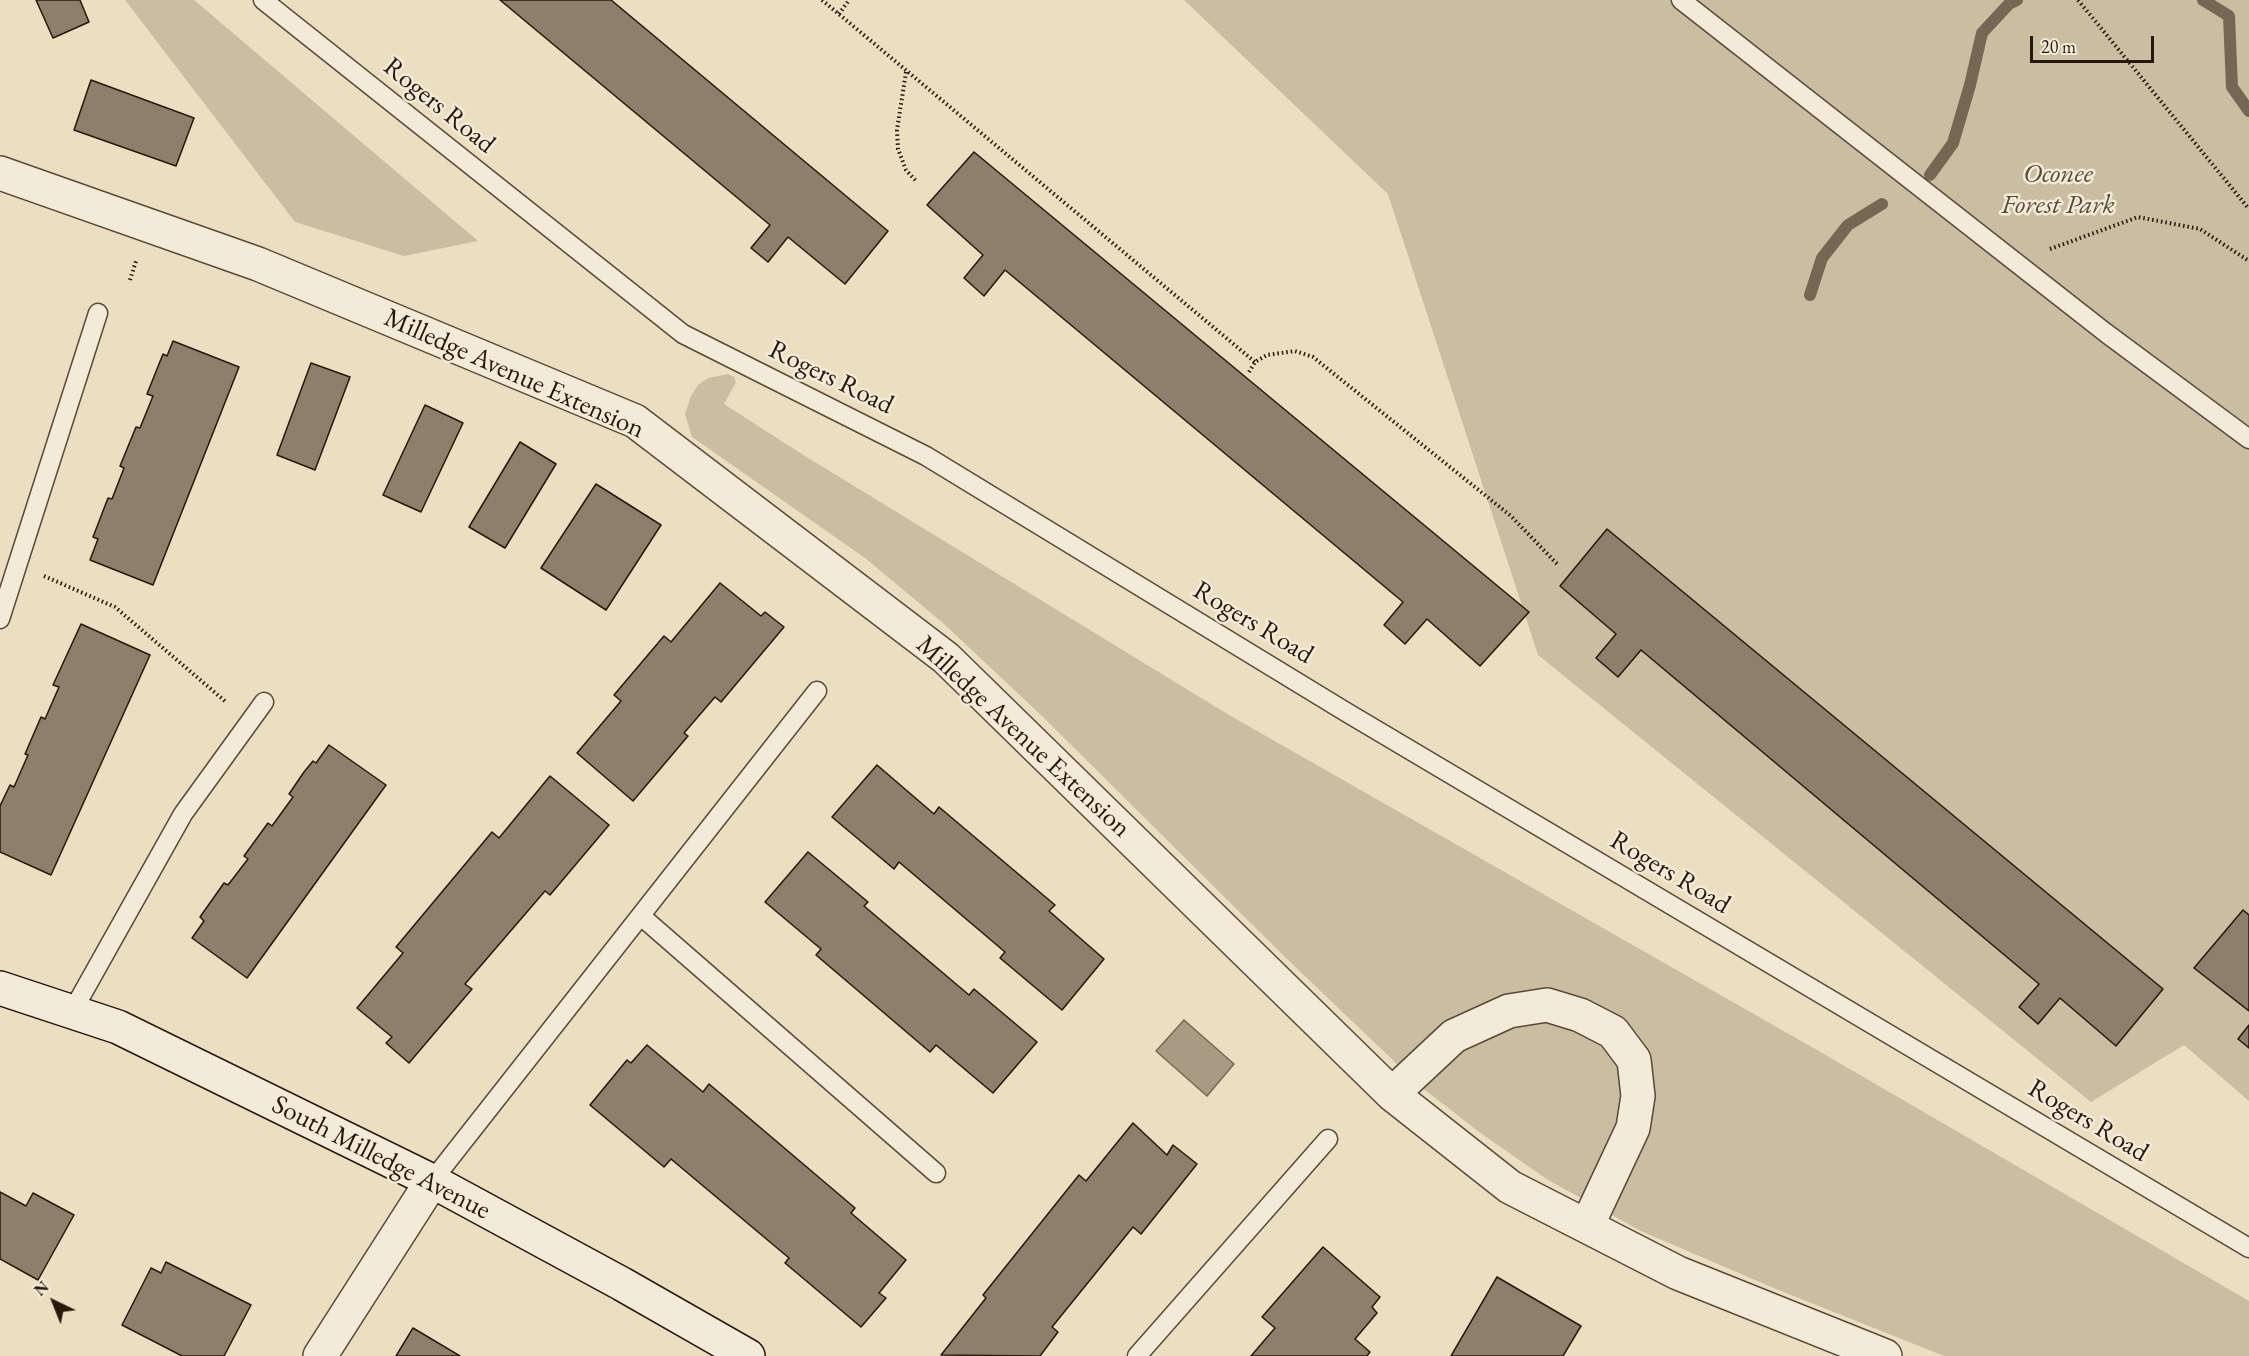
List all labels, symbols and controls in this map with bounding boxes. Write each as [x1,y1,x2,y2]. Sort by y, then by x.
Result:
scale bar [2033,24,2158,62]
text: 20 m [2041,35,2076,58]
street label: Rogers Road [377,51,501,161]
park label: Oconee Forest Park [2001,159,2115,222]
street label: Milledge Avenue Extension [379,302,649,446]
street label: Rogers Road [763,334,899,422]
street label: Rogers Road [1187,574,1319,672]
street label: Milledge Avenue Extension [909,629,1137,845]
street label: Rogers Road [1604,824,1736,922]
street label: Rogers Road [2022,1072,2154,1170]
street label: South Milledge Avenue [266,1089,496,1227]
north arrow [24,1272,84,1332]
text: N [29,1276,53,1301]

